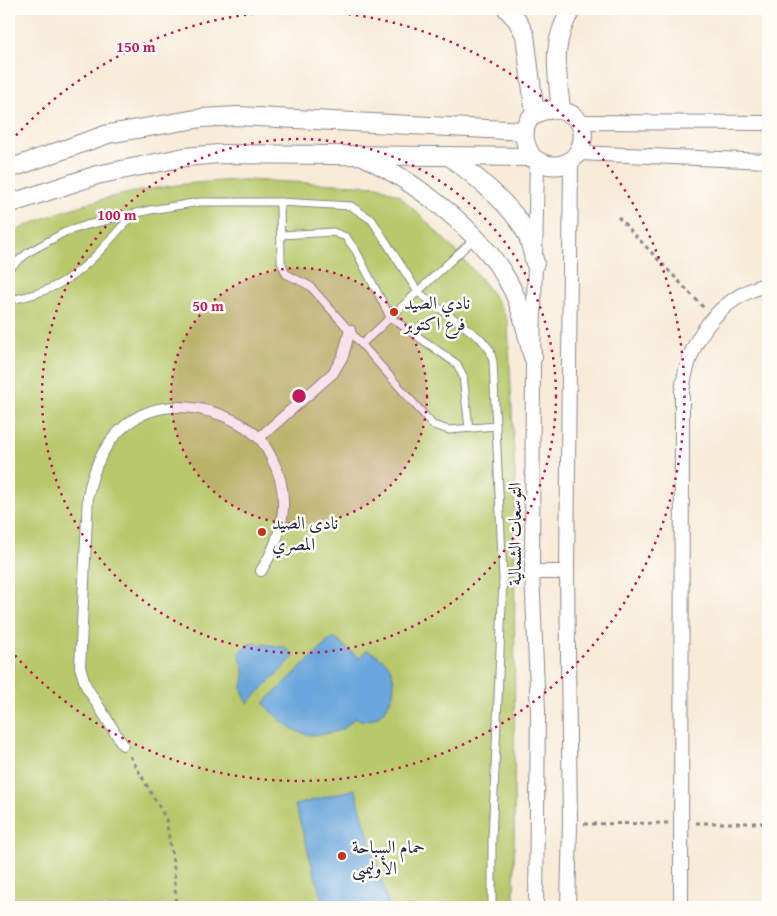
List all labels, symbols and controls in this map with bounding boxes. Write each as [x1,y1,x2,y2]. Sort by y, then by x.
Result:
text: 150 m [116,36,156,57]
text: 100 m [97,204,137,225]
place label: نادي الصيد فرع اكتوبر [402,289,470,339]
text: 50 m [192,295,224,316]
marker: نادي الصيد فرع اكتوبر [388,306,400,318]
centre of rings [290,387,308,405]
street label: التوسعات الشمالية [501,482,528,586]
place label: نادى الصيد المصري [272,509,338,559]
marker: نادى الصيد المصري [256,526,268,538]
place label: حمام السباحة الأوليمبى [352,833,425,883]
marker: حمام السباحة الأوليمبى [336,850,348,862]

